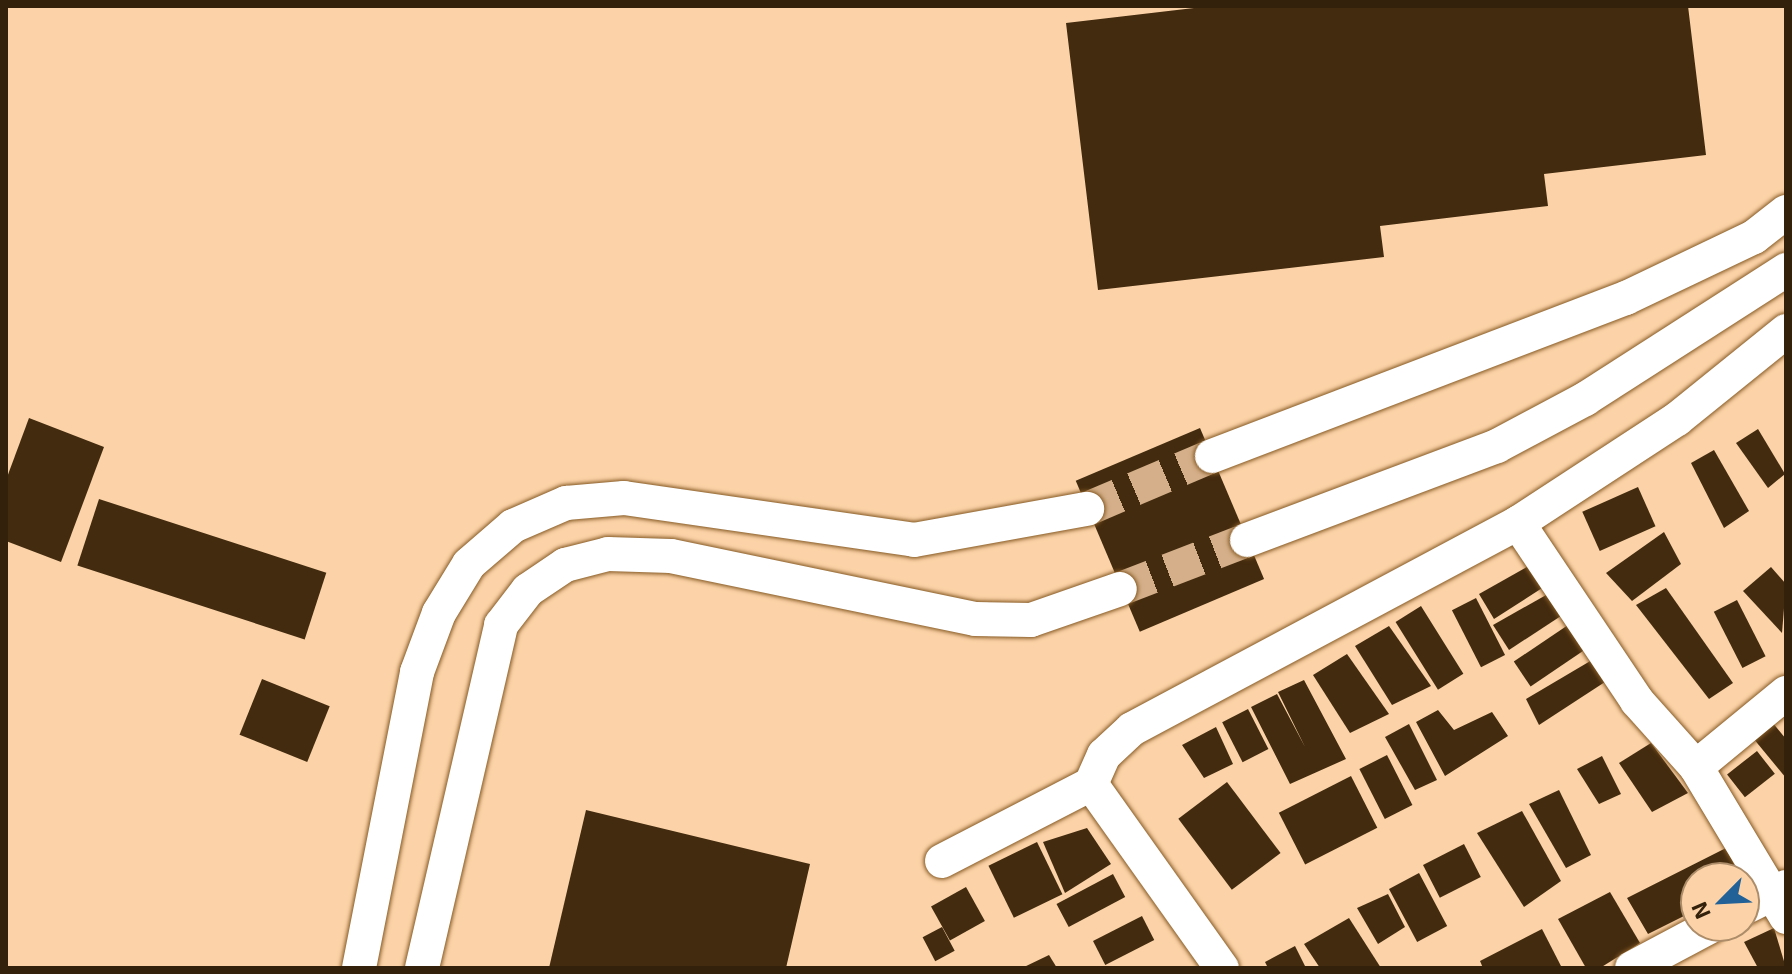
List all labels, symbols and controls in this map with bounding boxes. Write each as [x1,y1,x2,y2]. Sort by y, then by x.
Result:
north arrow [1680,862,1760,942]
text: N [1685,898,1715,924]

